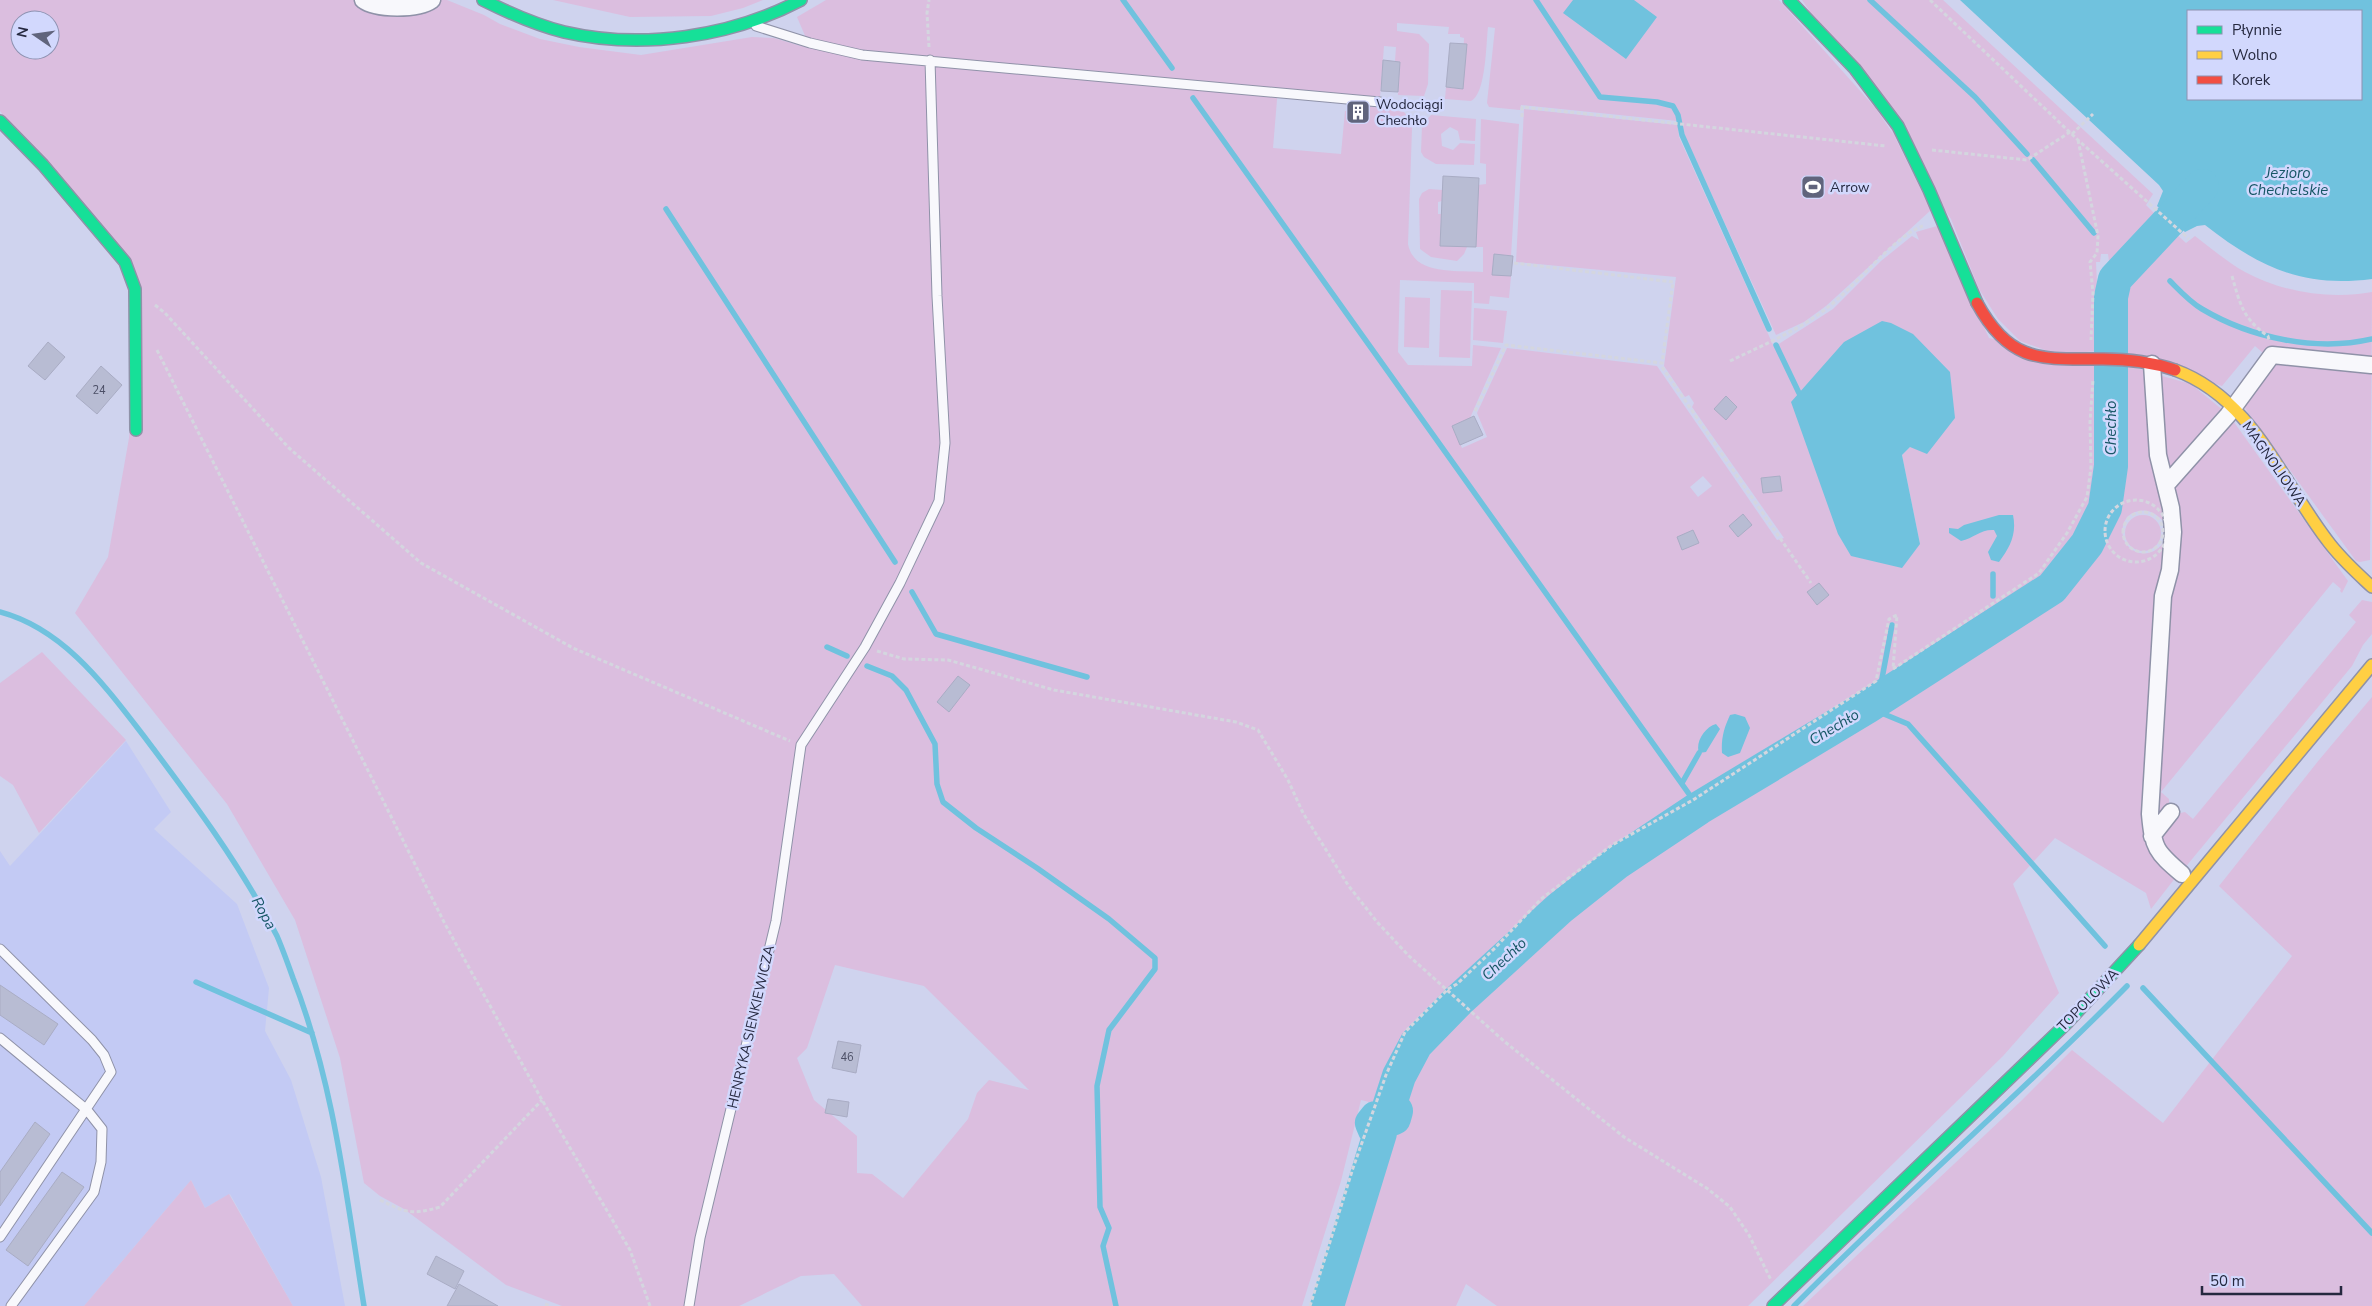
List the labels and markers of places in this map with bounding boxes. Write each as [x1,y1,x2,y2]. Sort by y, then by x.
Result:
place label: Wodociągi Chechło [1376,95,1443,130]
building icon: Wodociągi Chechło [1345,99,1371,125]
sports icon: Arrow [1800,174,1826,200]
place label: Arrow [1830,178,1870,197]

